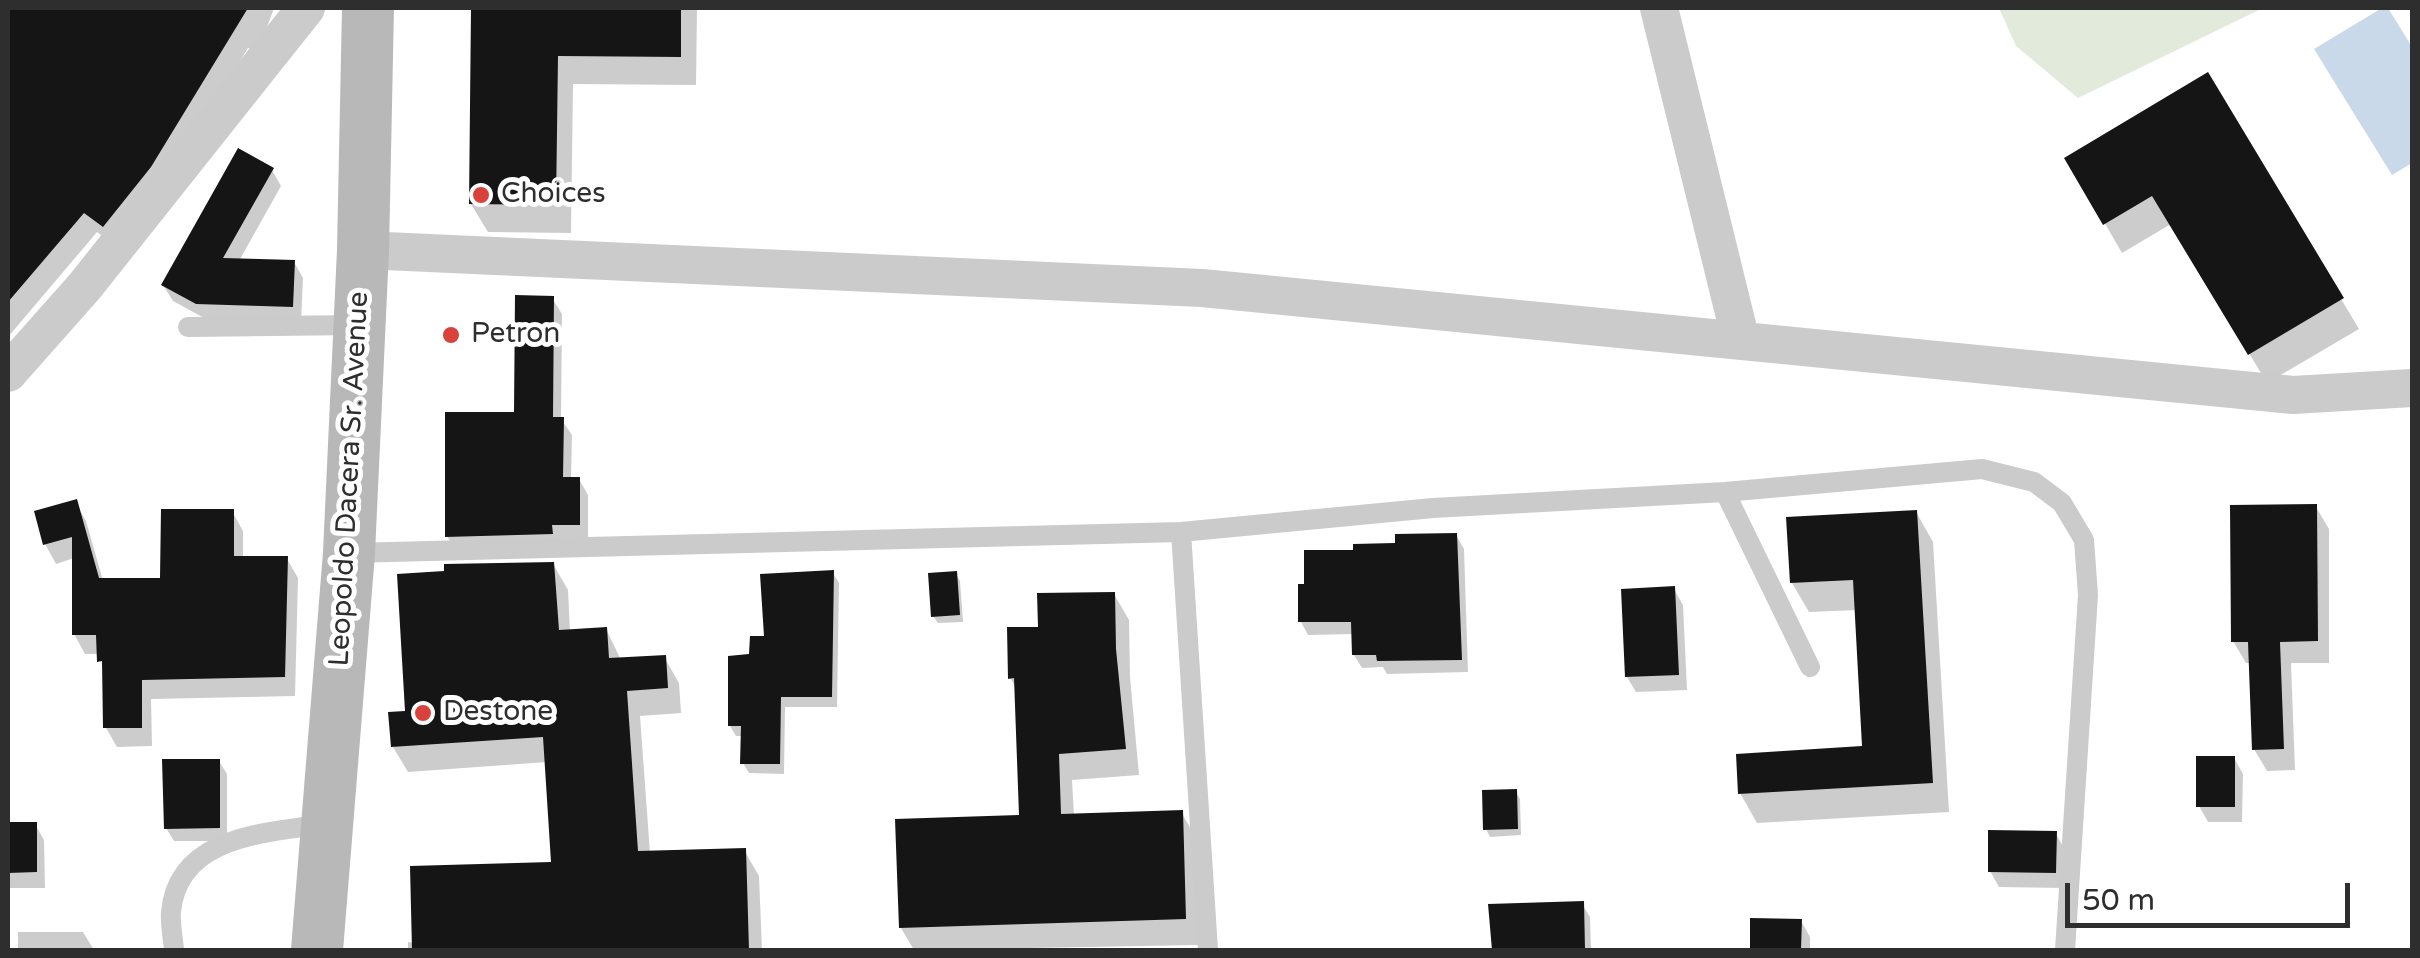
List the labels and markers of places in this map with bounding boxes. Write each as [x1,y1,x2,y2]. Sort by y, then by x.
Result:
place label: Choices [501,178,606,212]
marker: Choices [470,184,492,206]
place label: Petron [471,318,560,352]
marker: Petron [440,324,462,346]
place label: Destone [443,696,553,730]
marker: Destone [412,702,434,724]

